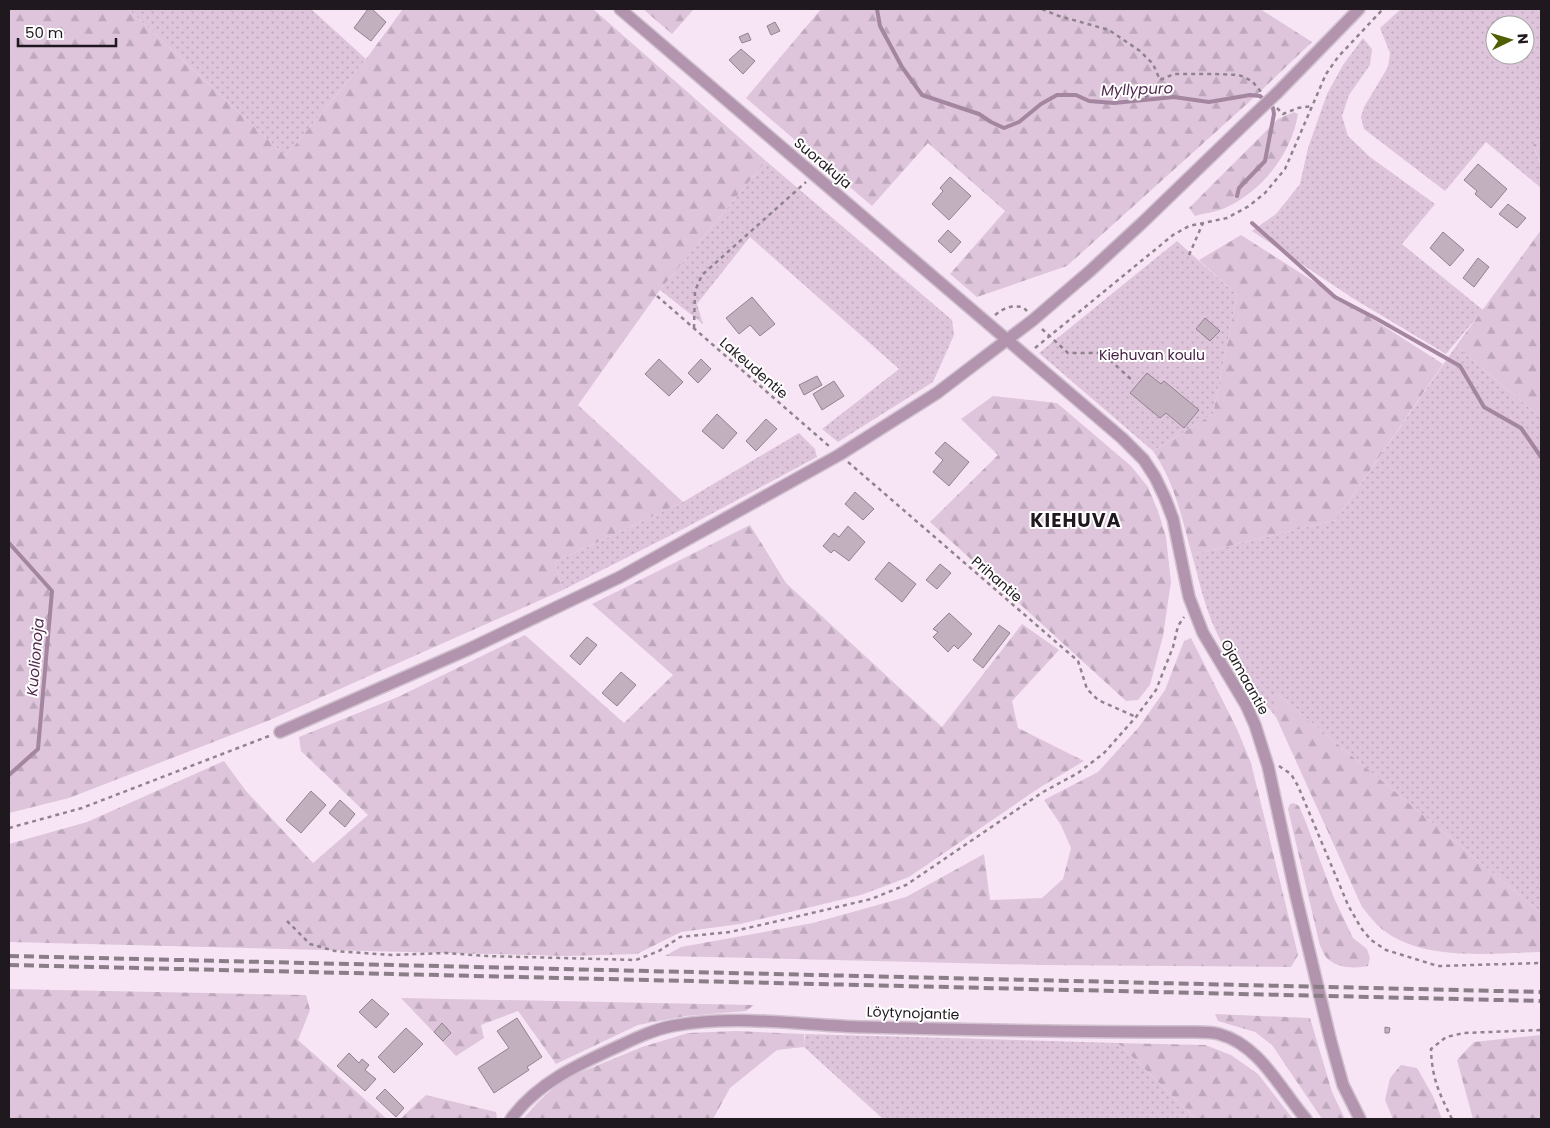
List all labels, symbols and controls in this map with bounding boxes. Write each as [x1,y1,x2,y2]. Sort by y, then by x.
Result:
scale bar [18,15,115,47]
north arrow [1485,15,1535,65]
text: 50 m [25,22,63,43]
text: N [1513,33,1533,45]
water label: Myllypuro [1101,77,1173,101]
street label: Suorakuja [790,133,856,193]
street label: Lakeudentie [715,333,793,404]
park label: Kiehuvan koulu [1099,345,1205,365]
district label: KIEHUVA [1030,507,1122,534]
street label: Prihantie [967,551,1027,607]
water label: Kuolionoja [21,617,49,697]
street label: Ojamaantie [1216,636,1274,719]
street label: Löytynojantie [866,1001,960,1025]

